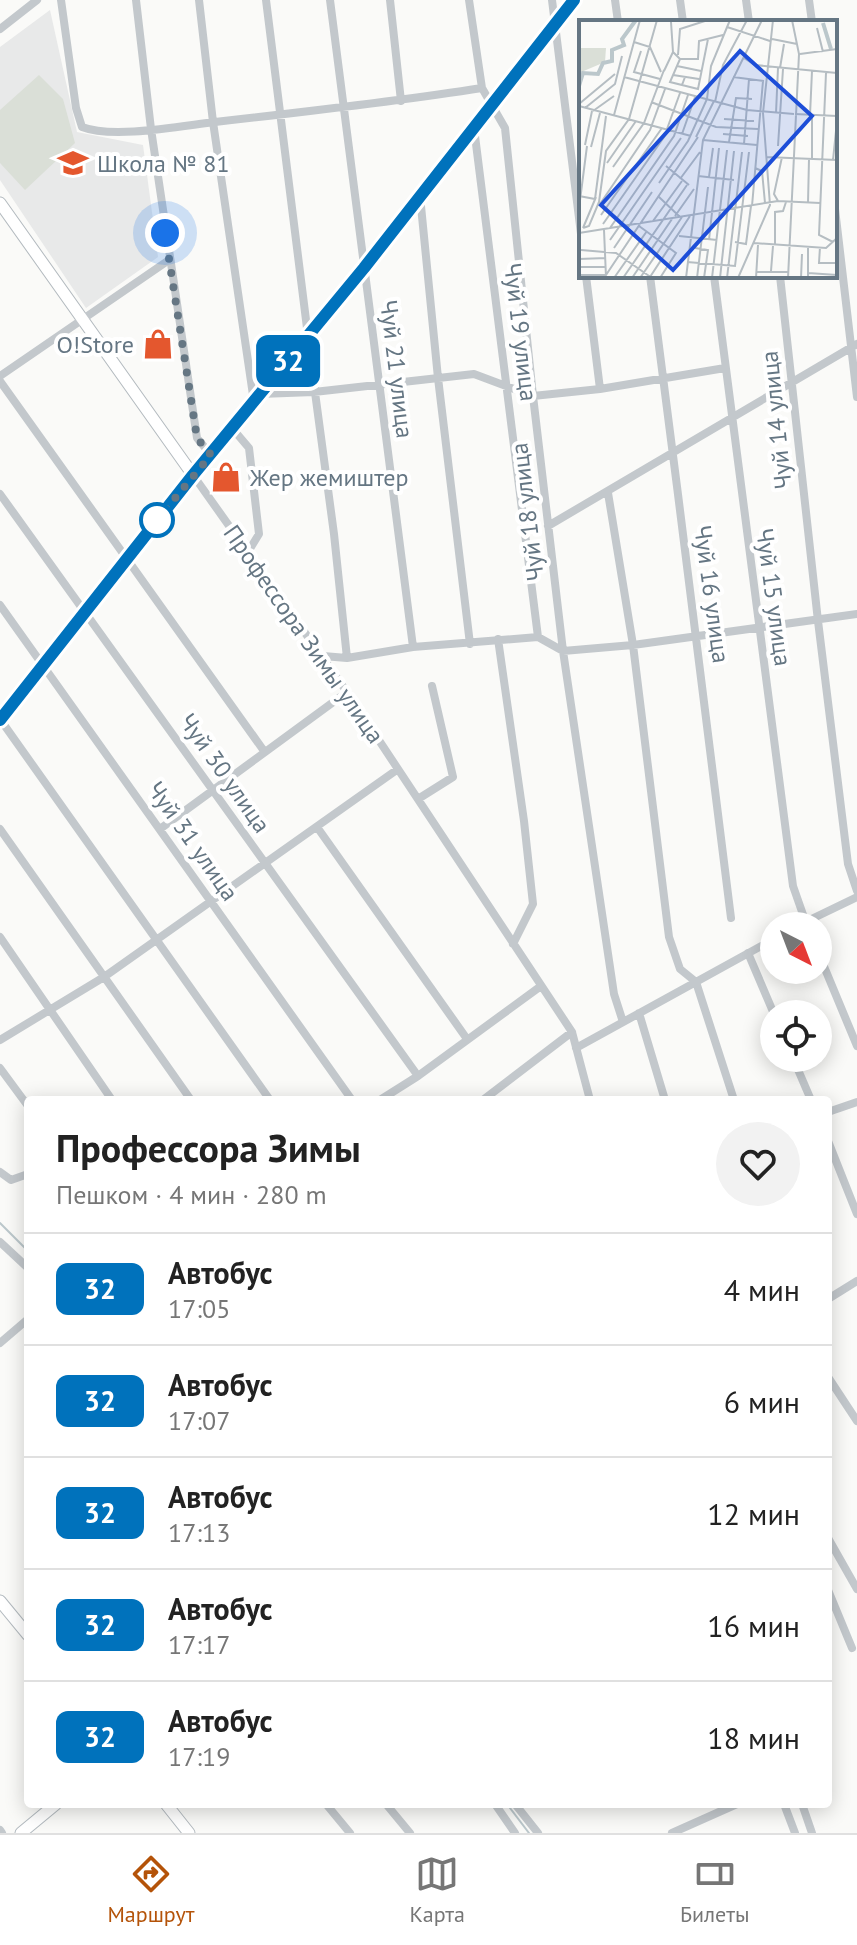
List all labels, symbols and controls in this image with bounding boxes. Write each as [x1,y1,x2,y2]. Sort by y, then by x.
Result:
inset map [579,20,837,278]
school or university icon: Школа № 81 [56,146,90,180]
place label: Школа № 81 [97,148,229,179]
your location [145,213,185,253]
street label: Чуй 19 улица [497,261,545,403]
street label: Чуй 21 улица [373,298,421,440]
shop icon: O!Store [141,327,175,361]
place label: O!Store [56,329,134,360]
line badge: 32 [252,335,324,387]
text: 32 [272,342,304,379]
street label: Чуй 14 улица [753,349,799,491]
street label: Чуй 18 улица [503,441,551,583]
shop icon: Жер жемиштер [209,460,243,494]
place label: Жер жемиштер [249,462,409,493]
unlabelled marker [140,503,174,537]
street label: Профессора Зимы улица [217,519,391,749]
street label: Чуй 16 улица [687,523,737,665]
street label: Чуй 15 улица [749,526,799,668]
street label: Чуй 30 улица [172,707,278,839]
street label: Чуй 31 улица [140,775,246,907]
north arrow [760,912,832,984]
map controls [760,912,832,1072]
button: locate [760,1000,832,1072]
button: heart [716,1122,800,1206]
text: Профессора Зимы [56,1123,361,1172]
text: Пешком · 4 мин · 280 m [56,1178,327,1211]
text: Автобус [168,1253,273,1292]
text: 32 [84,1270,116,1307]
text: 4 мин [724,1270,800,1309]
text: 17:05 [168,1292,230,1325]
text: Автобус [168,1365,273,1404]
text: 32 [84,1382,116,1419]
text: 6 мин [724,1382,800,1421]
text: 17:07 [168,1404,230,1437]
text: Автобус [168,1477,273,1516]
text: 32 [84,1494,116,1531]
text: 12 мин [707,1494,800,1533]
text: 17:13 [168,1516,230,1549]
text: Автобус [168,1589,273,1628]
text: 32 [84,1606,116,1643]
text: 16 мин [707,1606,800,1645]
text: 17:17 [168,1628,230,1661]
text: Автобус [168,1701,273,1740]
text: 32 [84,1718,116,1755]
text: 18 мин [707,1718,800,1757]
text: 17:19 [168,1740,230,1773]
tab: Маршрут [107,1852,195,1928]
tab: Карта [409,1852,465,1928]
tab: Билеты [680,1852,750,1928]

